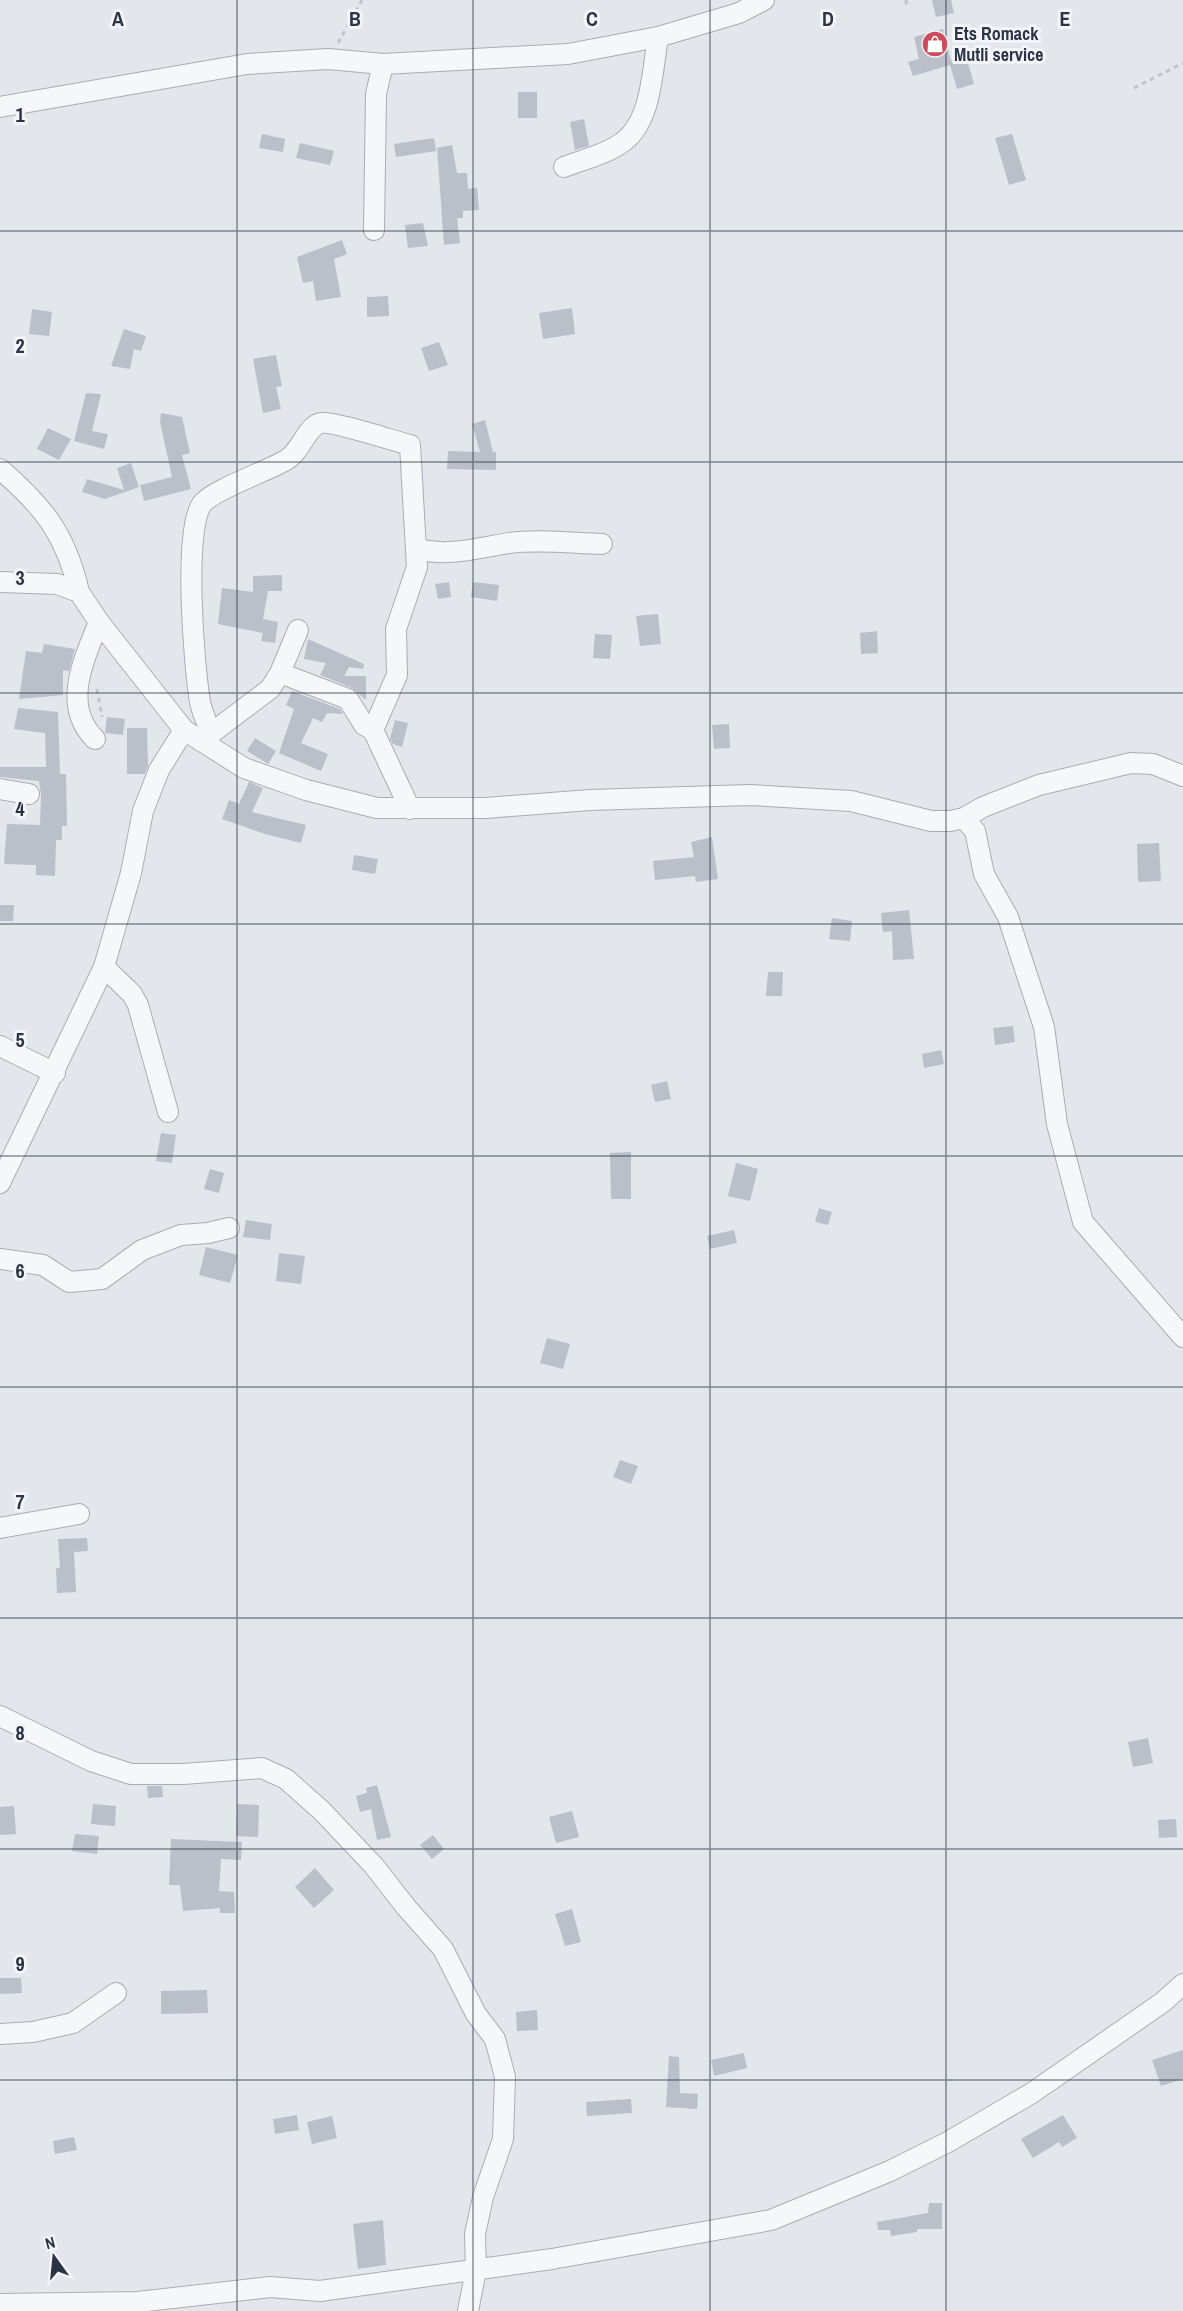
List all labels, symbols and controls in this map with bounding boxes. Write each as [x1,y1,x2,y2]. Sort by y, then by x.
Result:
text: A [112,5,124,32]
text: B [349,5,361,32]
text: C [586,5,598,32]
text: D [822,5,834,32]
text: E [1060,5,1071,32]
place label: Ets Romack Mutli service [954,21,1043,67]
shop icon: Ets Romack Mutli service [920,29,950,59]
text: 1 [15,101,25,128]
text: 2 [15,332,25,359]
text: 3 [15,564,25,591]
text: 4 [15,795,25,822]
text: 5 [15,1026,25,1053]
text: 6 [15,1257,25,1284]
text: 7 [15,1488,25,1515]
text: 8 [15,1719,25,1746]
text: 9 [15,1950,25,1977]
north arrow [24,2227,84,2287]
text: N [43,2231,58,2254]

